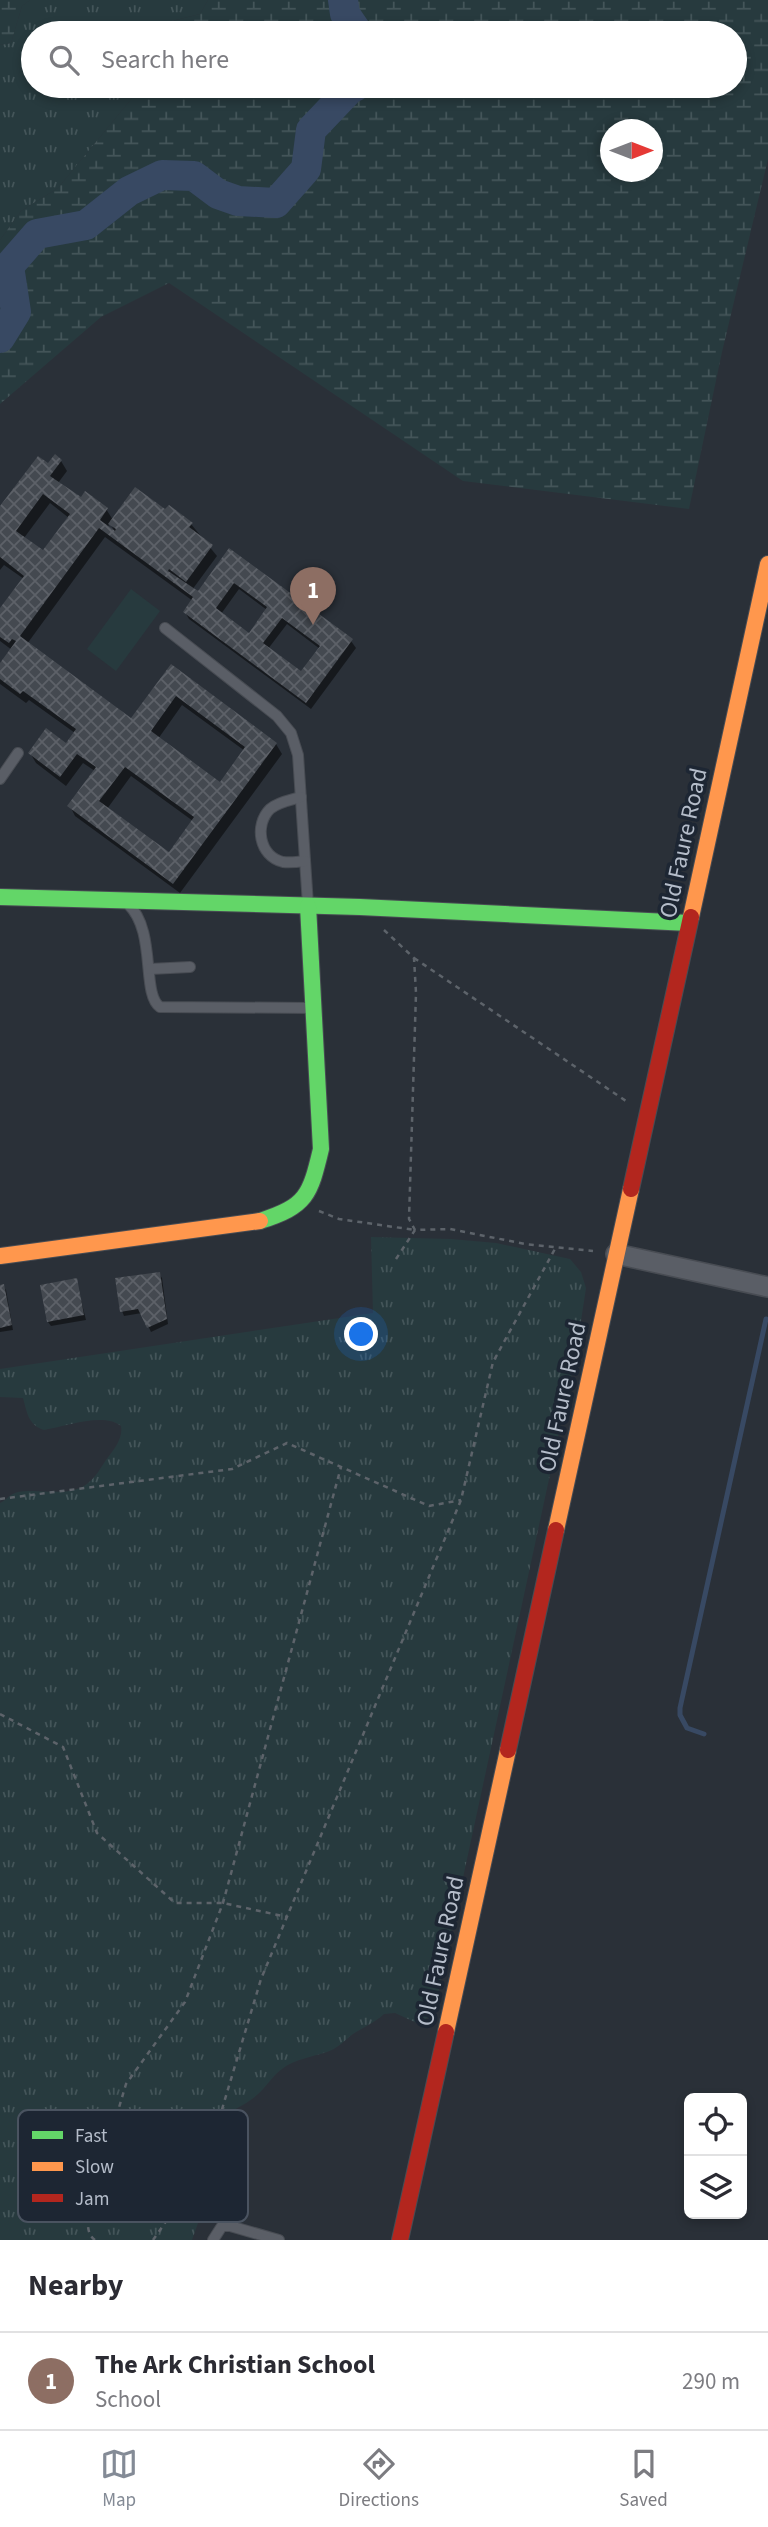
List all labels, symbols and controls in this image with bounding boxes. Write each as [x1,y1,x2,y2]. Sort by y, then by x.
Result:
search box [21,21,747,98]
icon: search [45,41,83,79]
text: Search here [101,41,229,78]
north arrow [600,119,663,182]
pin: 1 [290,567,336,625]
street label: Old Faure Road [650,765,716,921]
your location [344,1317,378,1351]
street label: Old Faure Road [529,1319,595,1475]
street label: Old Faure Road [407,1873,473,2029]
map controls [684,2093,747,2219]
button: locate [684,2093,747,2156]
legend [18,2110,248,2222]
text: Fast [75,2123,108,2150]
text: Slow [75,2154,114,2181]
button: layers [684,2156,747,2219]
text: Jam [75,2186,109,2213]
text: Nearby [28,2264,123,2307]
text: The Ark Christian School [95,2346,375,2383]
text: 1 [45,2365,57,2398]
text: 290 m [682,2365,740,2398]
text: School [95,2383,161,2416]
tab: Map [100,2445,138,2514]
tab: Directions [339,2445,419,2514]
tab: Saved [619,2445,668,2514]

